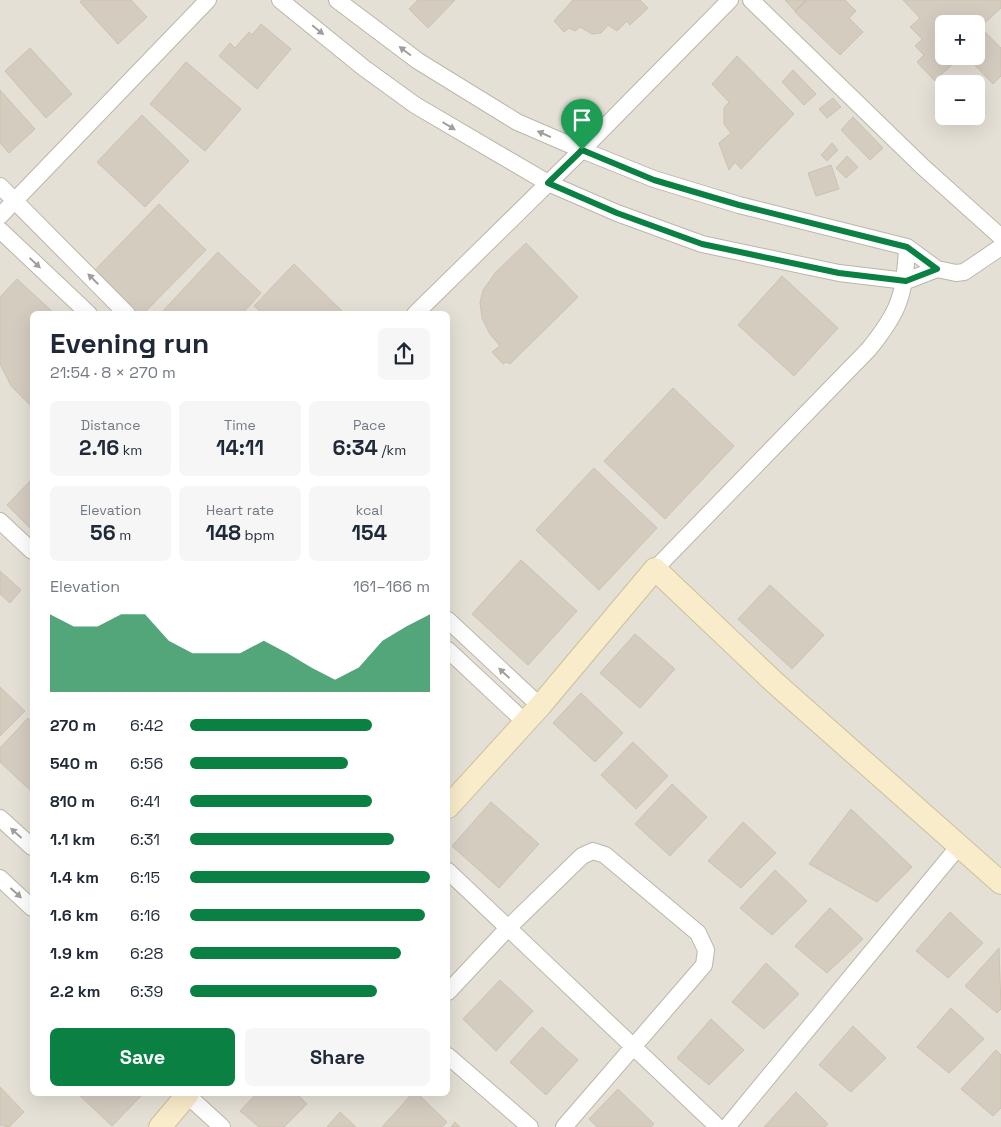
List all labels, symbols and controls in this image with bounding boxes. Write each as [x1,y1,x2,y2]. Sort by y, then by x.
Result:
map controls [935,15,985,125]
button: + [935,15,985,65]
one-way arrow [311,25,324,36]
one-way arrow [399,46,412,57]
button: − [935,75,985,125]
pin [561,99,603,150]
icon: arrive [568,106,596,134]
one-way arrow [443,121,456,130]
one-way arrow [537,129,551,137]
one-way arrow [29,257,41,269]
one-way arrow [87,274,99,286]
text: Evening run [50,325,209,361]
button: share [378,328,430,380]
text: 21:54 · 8 × 270 m [50,362,176,383]
text: Distance [81,416,140,434]
text: Time [224,416,256,434]
text: Pace [353,416,386,434]
text: 2.16 [79,434,119,461]
text: 14:11 [216,434,264,461]
text: 6:34 [332,434,378,461]
text: km [119,441,142,459]
text: /km [378,441,406,459]
text: Elevation [80,501,141,519]
text: Heart rate [206,501,274,519]
text: kcal [356,501,383,519]
text: 56 [90,519,116,546]
text: 148 [205,519,241,546]
text: 154 [352,519,387,546]
text: m [116,526,131,544]
text: bpm [241,526,275,544]
text: Elevation [50,576,120,597]
text: 161–166 m [353,576,430,597]
one-way arrow [499,667,511,679]
text: 270 m [50,715,96,736]
text: 6:42 [130,715,164,736]
text: 540 m [50,753,98,774]
text: 6:56 [130,753,163,774]
text: 810 m [50,791,95,812]
text: 6:41 [130,791,160,812]
one-way arrow [11,827,23,839]
text: 1.1 km [50,829,95,850]
text: 6:31 [130,829,160,850]
text: 1.4 km [50,867,99,888]
text: 6:15 [130,867,160,888]
one-way arrow [10,887,22,899]
text: 1.6 km [50,905,98,926]
text: 6:16 [130,905,160,926]
text: 1.9 km [50,943,99,964]
text: 6:28 [130,943,163,964]
text: 2.2 km [50,981,101,1002]
text: 6:39 [130,981,163,1002]
button: Save [50,1028,235,1086]
button: Share [245,1028,430,1086]

